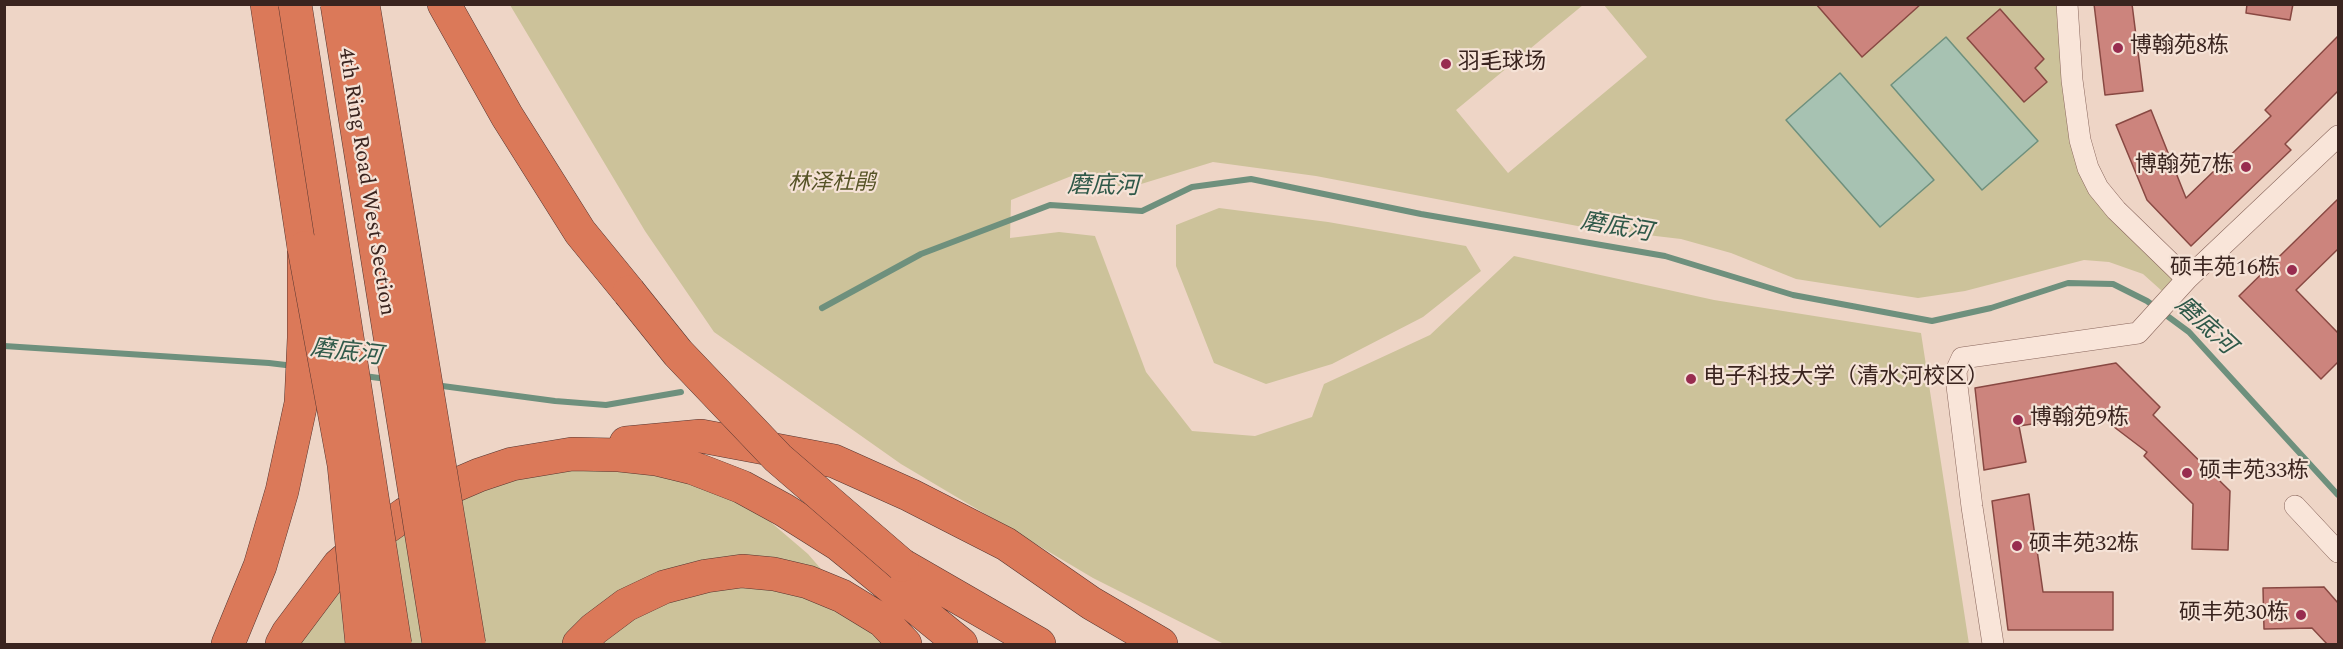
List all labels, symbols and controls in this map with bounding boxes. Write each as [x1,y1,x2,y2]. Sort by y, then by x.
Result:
place label: 博翰苑8栋 [2130,35,2229,61]
marker: 博翰苑8栋 [2111,41,2125,55]
street label: 4th Ring Road West Section [331,46,399,318]
place label: 羽毛球场 [1458,51,1546,77]
marker: 羽毛球场 [1439,57,1453,71]
place label: 博翰苑7栋 [2135,154,2234,180]
marker: 博翰苑7栋 [2239,160,2253,174]
park label: 林泽杜鹃 [788,172,876,198]
water label: 磨底河 [1067,173,1139,203]
water label: 磨底河 [1578,209,1654,249]
place label: 硕丰苑16栋 [2170,257,2280,283]
marker: 硕丰苑16栋 [2285,263,2299,277]
water label: 磨底河 [2168,292,2240,362]
water label: 磨底河 [309,335,383,373]
place label: 电子科技大学（清水河校区） [1703,366,1989,392]
marker: 电子科技大学（清水河校区） [1684,372,1698,386]
place label: 博翰苑9栋 [2030,407,2129,433]
marker: 博翰苑9栋 [2011,413,2025,427]
place label: 硕丰苑33栋 [2199,460,2309,486]
marker: 硕丰苑33栋 [2180,466,2194,480]
place label: 硕丰苑32栋 [2029,533,2139,559]
marker: 硕丰苑32栋 [2010,539,2024,553]
place label: 硕丰苑30栋 [2179,602,2289,628]
marker: 硕丰苑30栋 [2294,608,2308,622]

